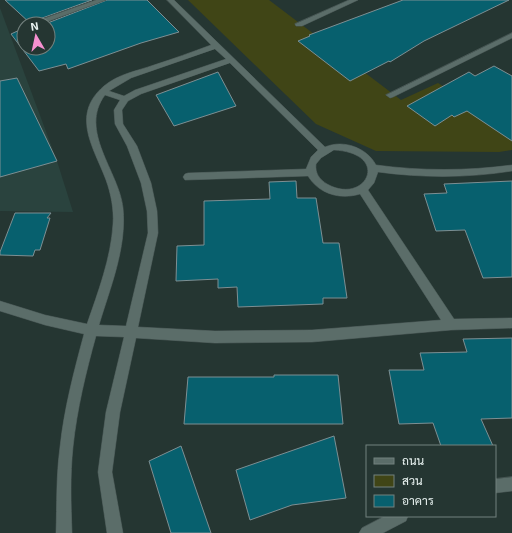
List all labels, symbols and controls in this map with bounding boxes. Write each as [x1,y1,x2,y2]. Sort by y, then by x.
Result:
north arrow [16,16,56,56]
text: N [29,19,39,33]
legend [366,445,496,517]
text: ถนน [402,453,425,467]
text: สวน [402,473,423,487]
text: อาคาร [402,493,434,507]

